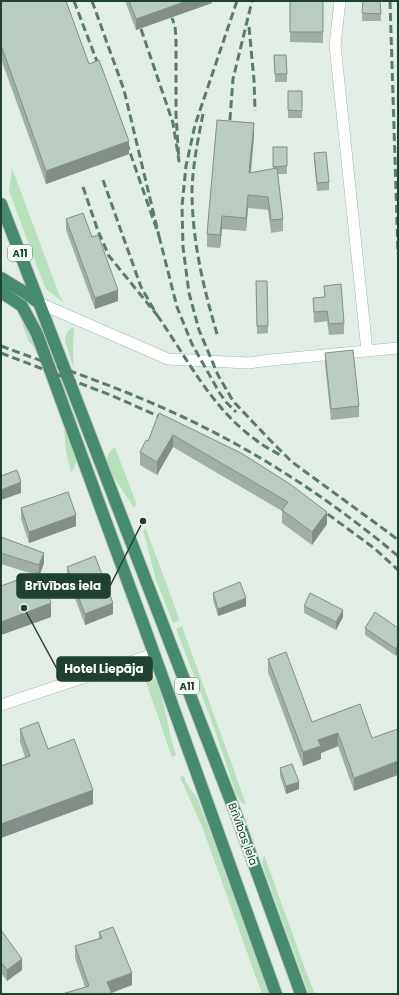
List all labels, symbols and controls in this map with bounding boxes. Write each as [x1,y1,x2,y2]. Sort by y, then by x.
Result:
road number: A11 [8,245,32,261]
callout: Brīvības iela [17,574,110,598]
text: Brīvības iela [25,577,101,594]
callout: Hotel Liepāja [57,657,152,681]
text: Hotel Liepāja [64,660,144,677]
road number: A11 [175,678,199,694]
street label: Brīvības iela [224,800,262,868]

